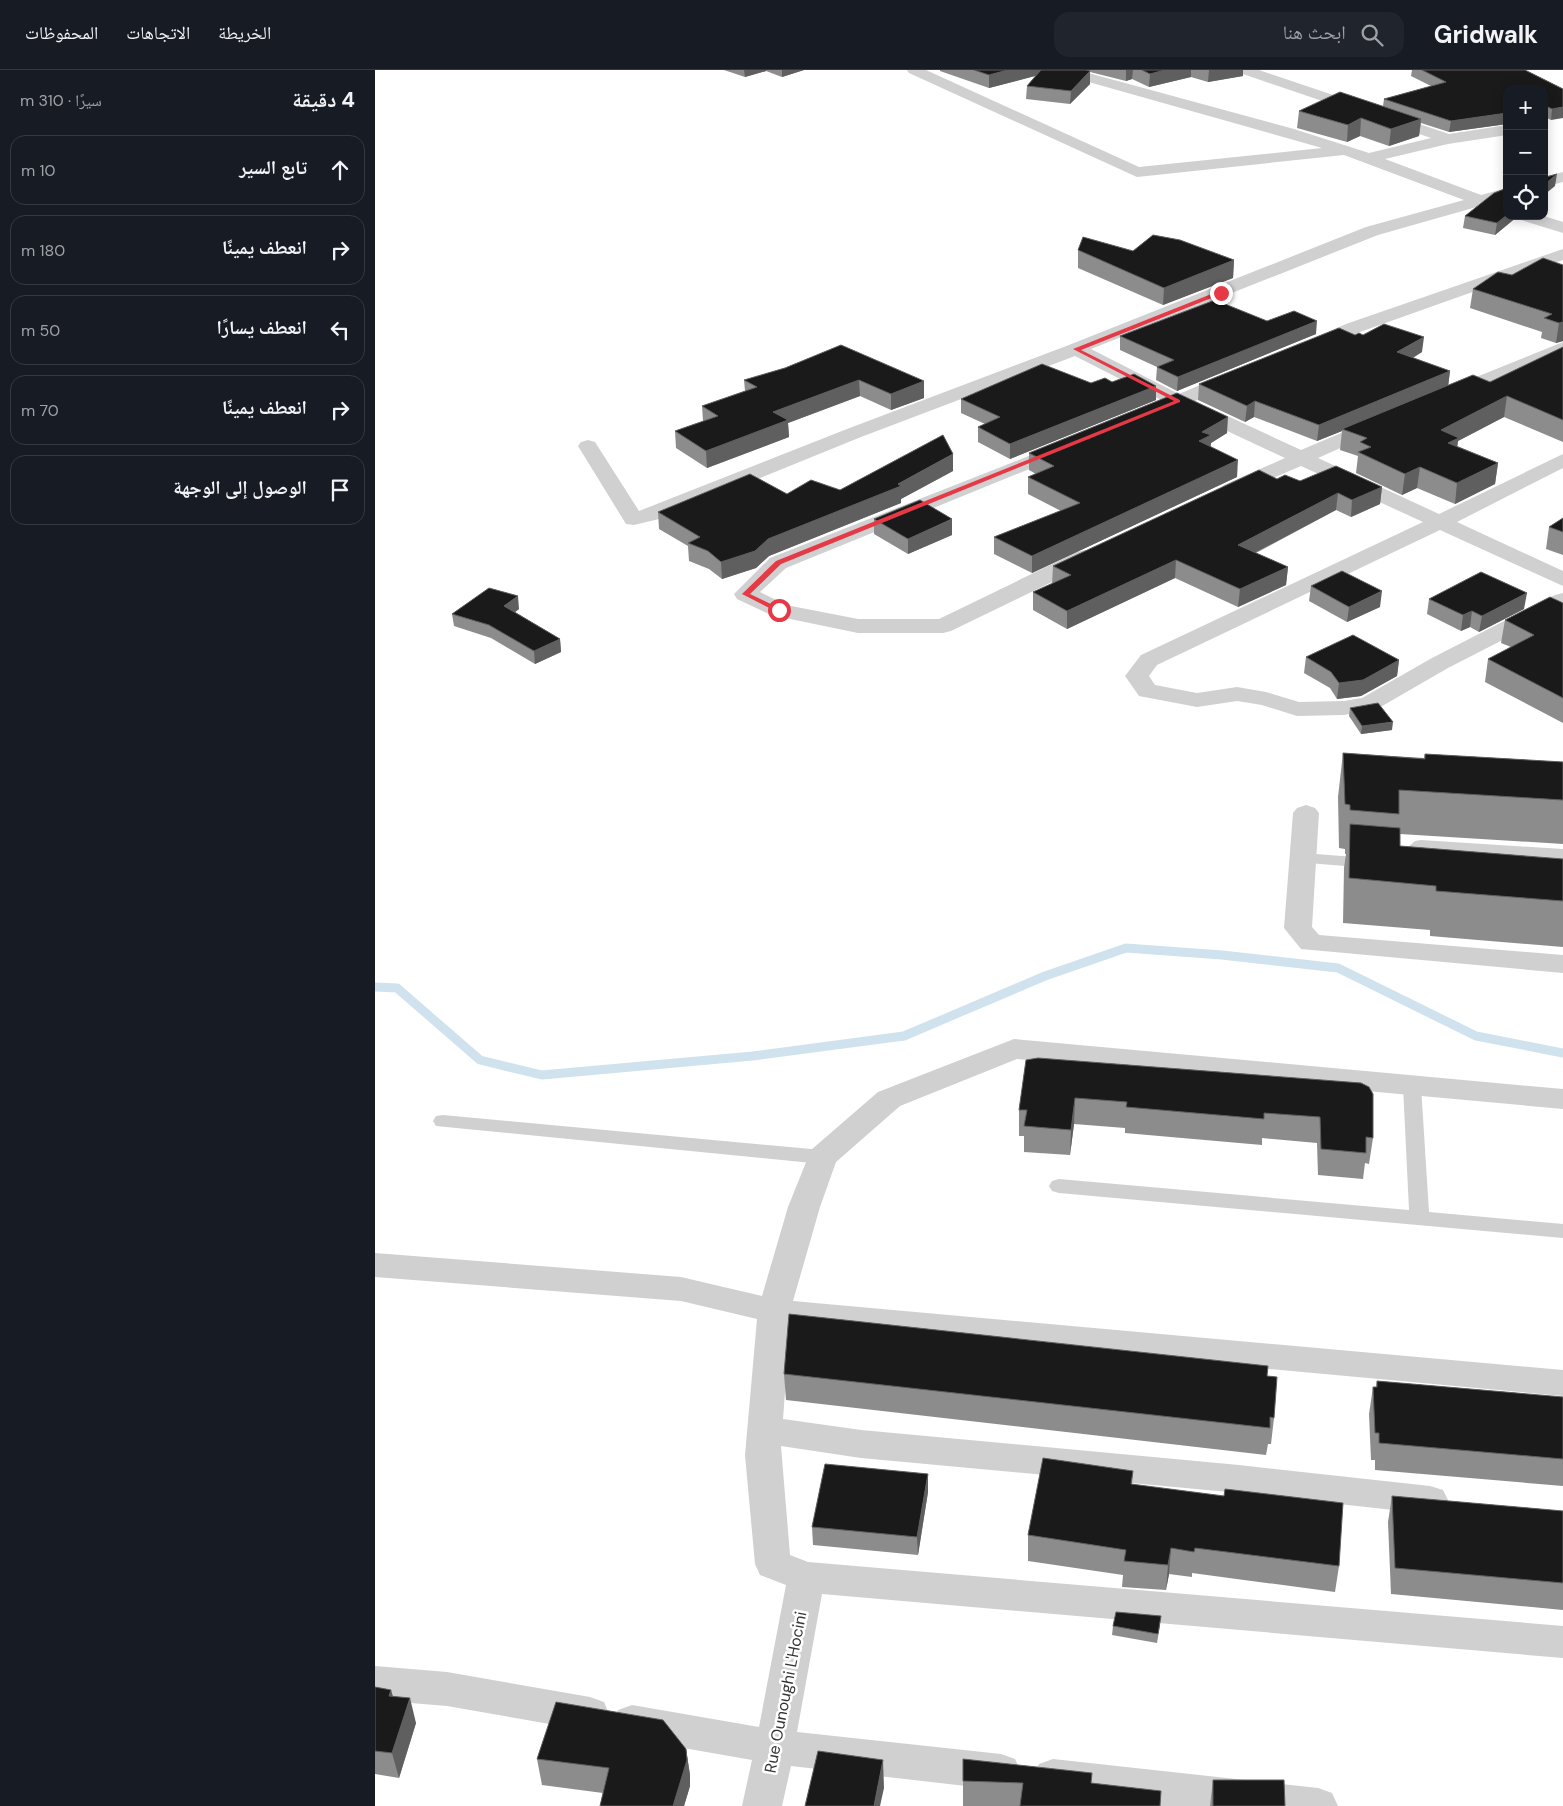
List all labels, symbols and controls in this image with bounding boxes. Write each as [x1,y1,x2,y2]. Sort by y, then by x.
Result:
search box [1054,12,1404,57]
text: Gridwalk [1434,19,1538,50]
text: ابحث هنا [1283,20,1346,45]
text: المحفوظات [25,21,98,45]
text: الاتجاهات [126,21,190,45]
text: الخريطة [218,21,271,45]
icon: search [1358,21,1386,49]
map controls [1503,85,1548,220]
button: + [1503,85,1548,130]
text: 4 دقيقة [292,86,355,114]
text: سيرًا · 310 m [20,90,102,111]
button: − [1503,130,1548,175]
text: تابع السير [239,155,307,180]
icon: ahead [326,156,354,184]
text: 10 m [21,160,55,181]
button: locate [1503,175,1548,220]
text: انعطف يمينًا [222,235,307,260]
icon: right [326,236,354,264]
text: 180 m [21,240,65,261]
route end [1210,282,1233,305]
text: انعطف يسارًا [216,315,307,340]
icon: left [326,316,354,344]
text: 50 m [21,320,60,341]
text: انعطف يمينًا [222,395,307,420]
icon: right [326,396,354,424]
text: 70 m [21,400,59,421]
text: الوصول إلى الوجهة [173,475,307,500]
icon: arrive [326,476,354,504]
route start [768,599,791,622]
street label: Rue Ounoughi L'Hocini [760,1610,811,1775]

